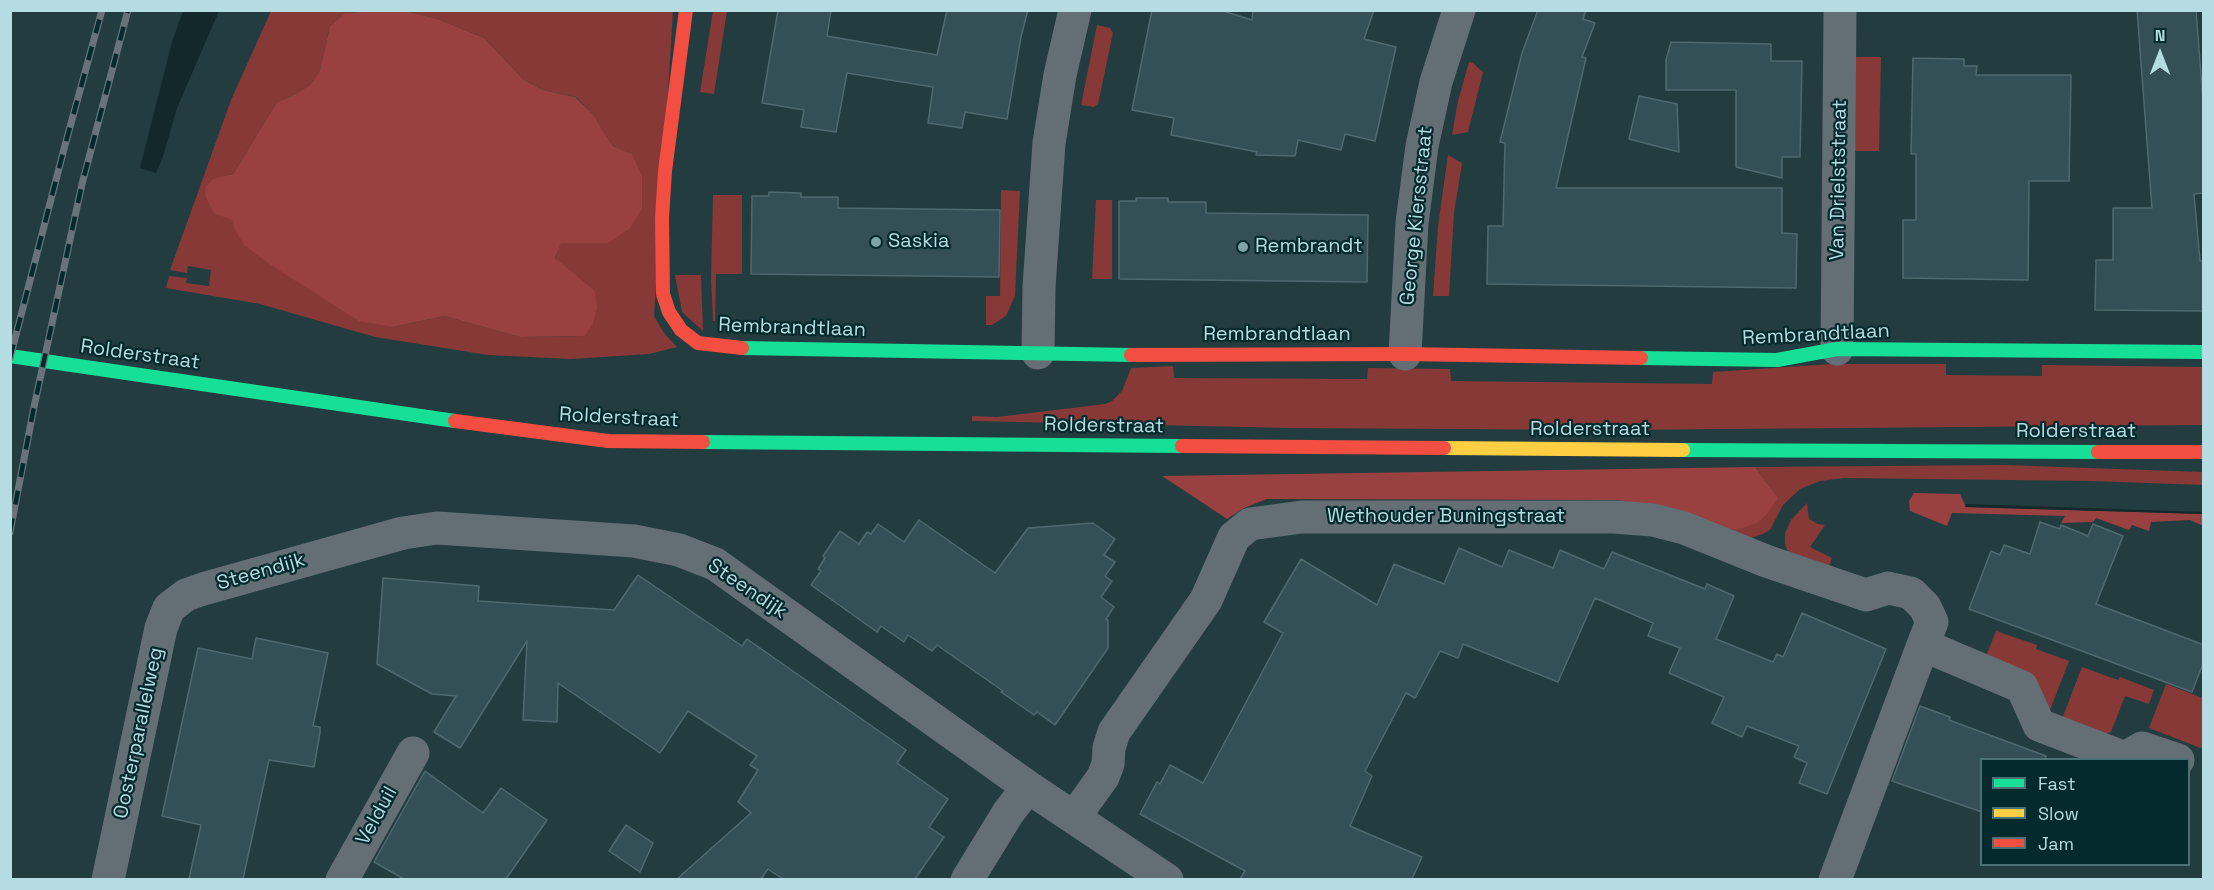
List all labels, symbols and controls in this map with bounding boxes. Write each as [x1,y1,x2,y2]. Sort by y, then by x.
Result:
north arrow [2130,24,2190,84]
text: N [2155,25,2165,46]
street label: Van Drielststraat [1826,99,1852,261]
street label: George Kiersstraat [1396,125,1438,307]
place label: Saskia [888,230,949,254]
marker: Saskia [869,235,883,249]
place label: Rembrandt [1255,235,1363,259]
marker: Rembrandt [1236,240,1250,254]
street label: Rembrandtlaan [718,313,866,343]
street label: Rembrandtlaan [1742,319,1890,351]
street label: Rembrandtlaan [1203,323,1351,347]
street label: Rolderstraat [79,335,201,375]
street label: Rolderstraat [558,403,680,433]
street label: Rolderstraat [1044,413,1164,439]
street label: Rolderstraat [1530,418,1650,442]
street label: Rolderstraat [2016,420,2136,444]
street label: Wethouder Buningstraat [1327,505,1565,529]
street label: Steendijk [214,548,308,596]
street label: Steendijk [703,554,791,624]
street label: Oosterparallelweg [109,645,169,821]
legend [1980,758,2190,866]
text: Fast [2038,772,2075,795]
street label: Velduil [351,783,403,849]
text: Slow [2038,802,2079,825]
text: Jam [2038,832,2074,855]

